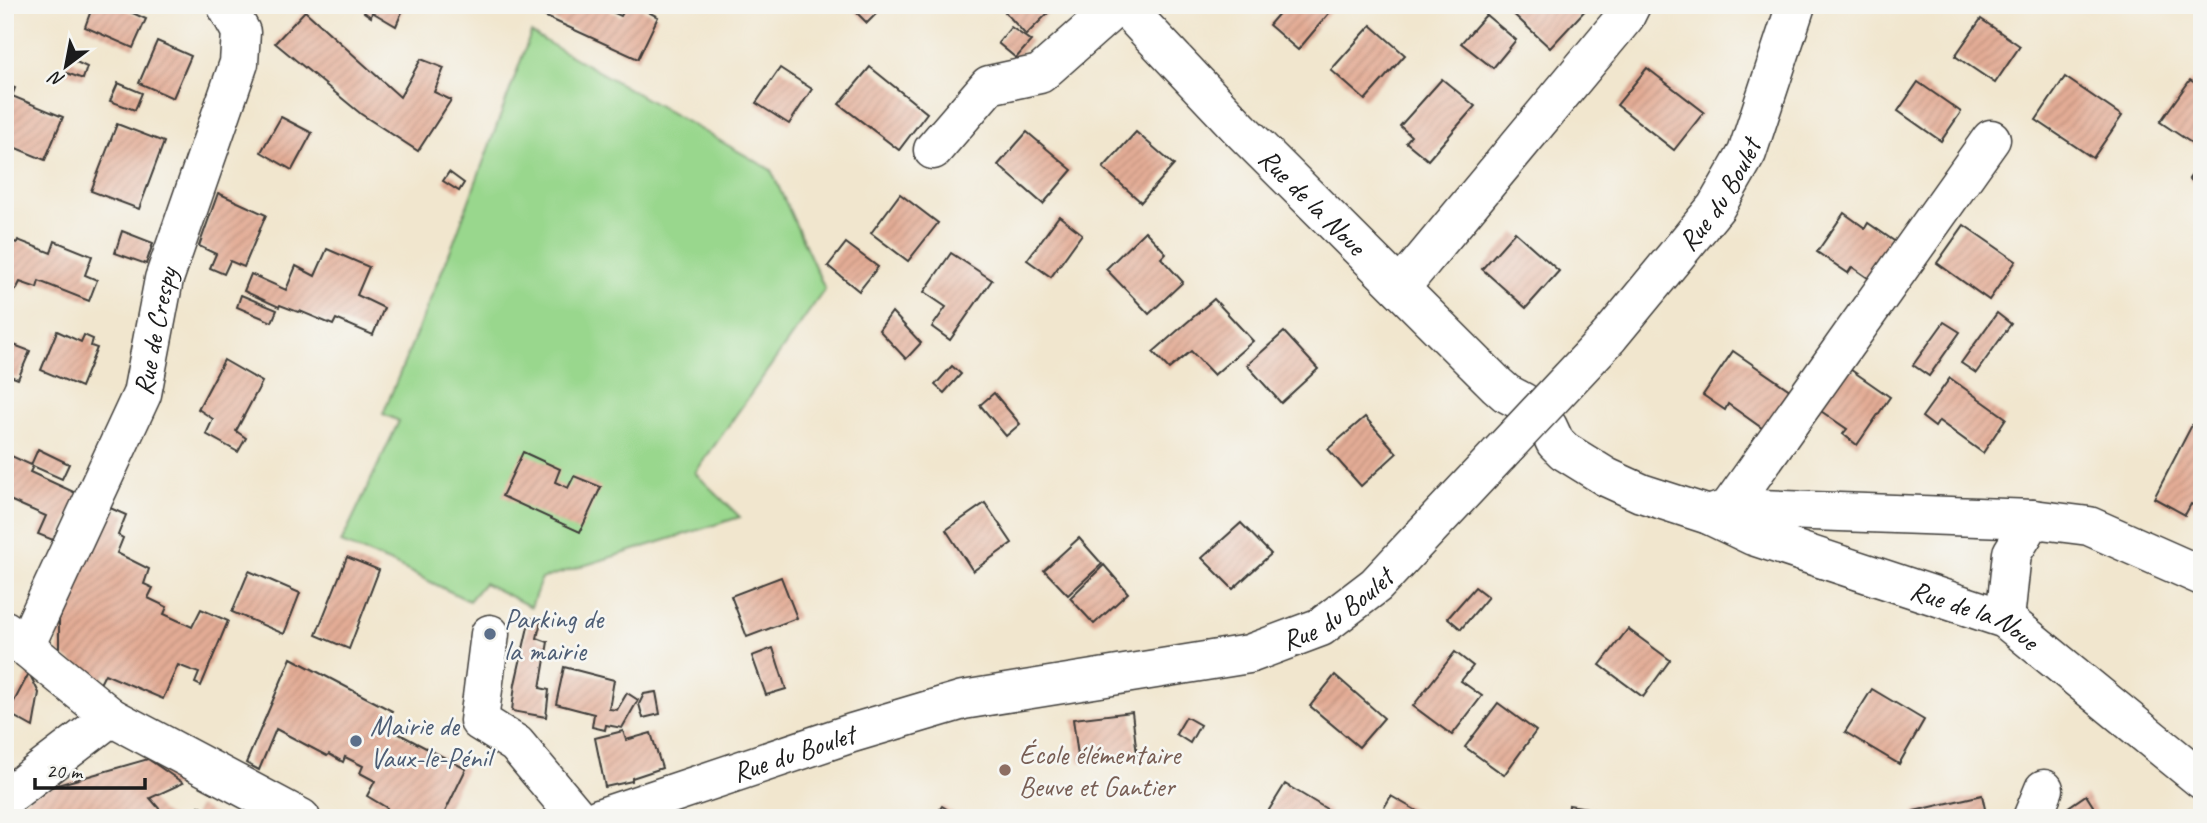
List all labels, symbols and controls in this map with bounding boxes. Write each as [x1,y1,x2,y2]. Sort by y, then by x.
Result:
north arrow [32,32,102,102]
text: N [43,65,69,93]
street label: Rue du Boulet [1670,132,1769,258]
street label: Rue de la Noue [1251,141,1375,264]
street label: Rue de Crespy [125,260,186,398]
street label: Rue du Boulet [1277,558,1403,658]
street label: Rue de la Noue [1906,572,2047,659]
place label: Parking de la mairie [504,601,605,668]
marker: Parking de la mairie [482,626,498,642]
place label: Mairie de Vaux-le-Pénil [370,708,497,775]
street label: Rue du Boulet [728,715,863,790]
marker: Mairie de Vaux-le-Pénil [348,733,364,749]
place label: École élémentaire Beuve et Gantier [1019,737,1182,804]
scale bar [35,746,145,790]
text: 20 m [46,758,84,784]
marker: École élémentaire Beuve et Gantier [997,762,1013,778]

